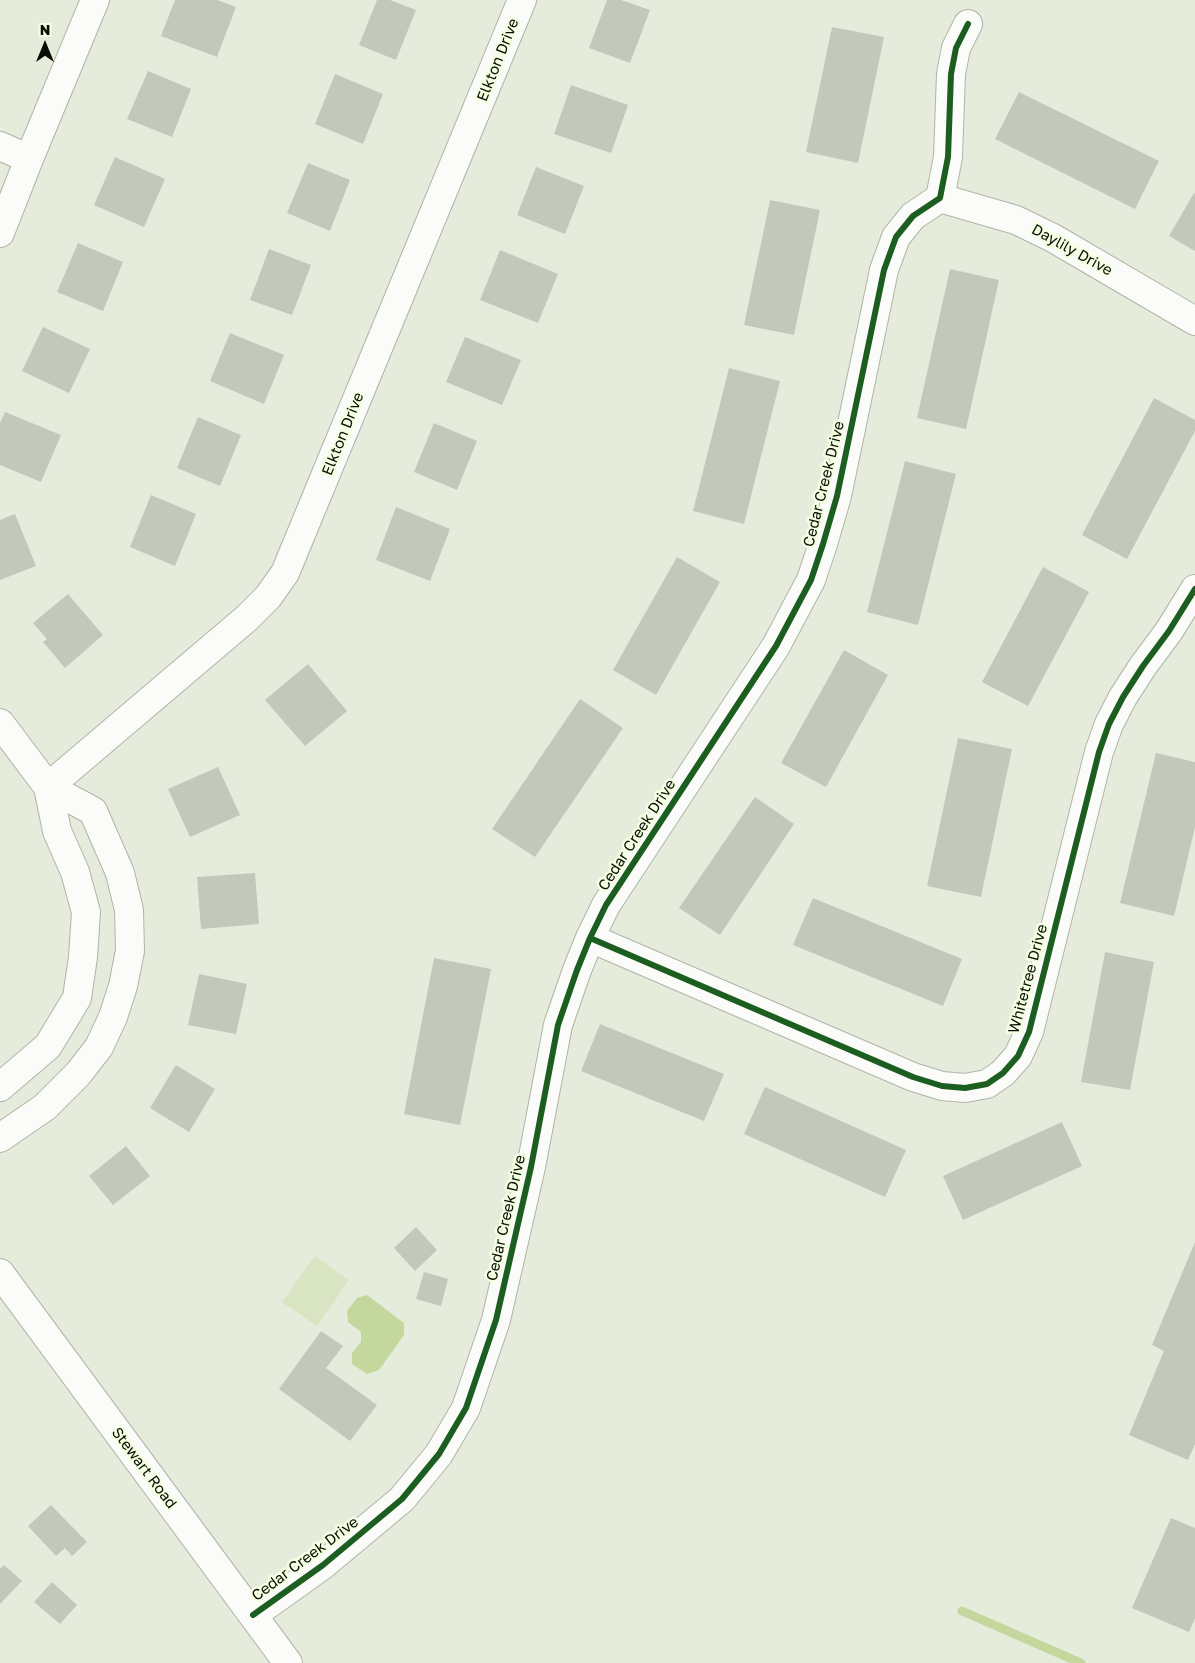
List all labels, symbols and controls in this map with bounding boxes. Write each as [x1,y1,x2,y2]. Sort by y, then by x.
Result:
street label: Elkton Drive [473,16,523,104]
north arrow [20,20,70,70]
text: N [40,21,50,38]
street label: Daylily Drive [1028,220,1116,280]
street label: Elkton Drive [318,390,368,478]
street label: Cedar Creek Drive [800,419,848,549]
street label: Cedar Creek Drive [594,776,680,894]
street label: Whitetree Drive [1005,922,1051,1036]
street label: Cedar Creek Drive [483,1153,529,1283]
street label: Stewart Road [108,1424,180,1512]
street label: Cedar Creek Drive [248,1513,362,1605]

